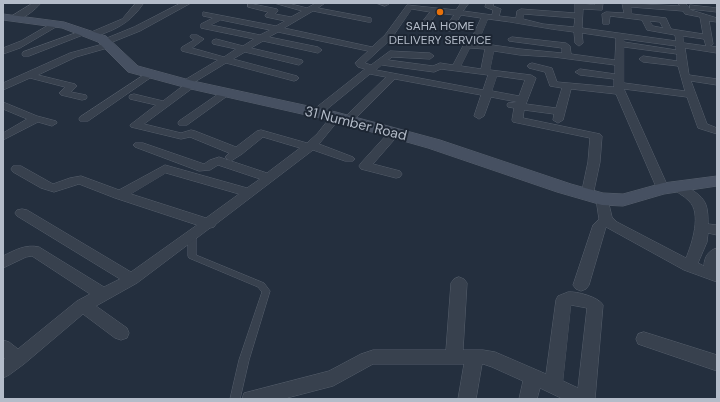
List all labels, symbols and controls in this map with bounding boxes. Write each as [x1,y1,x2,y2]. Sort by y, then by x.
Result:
marker: SAHA HOME DELIVERY SERVICE [435,7,445,17]
place label: SAHA HOME DELIVERY SERVICE [389,18,492,48]
street label: 31 Number Road [303,102,409,144]

